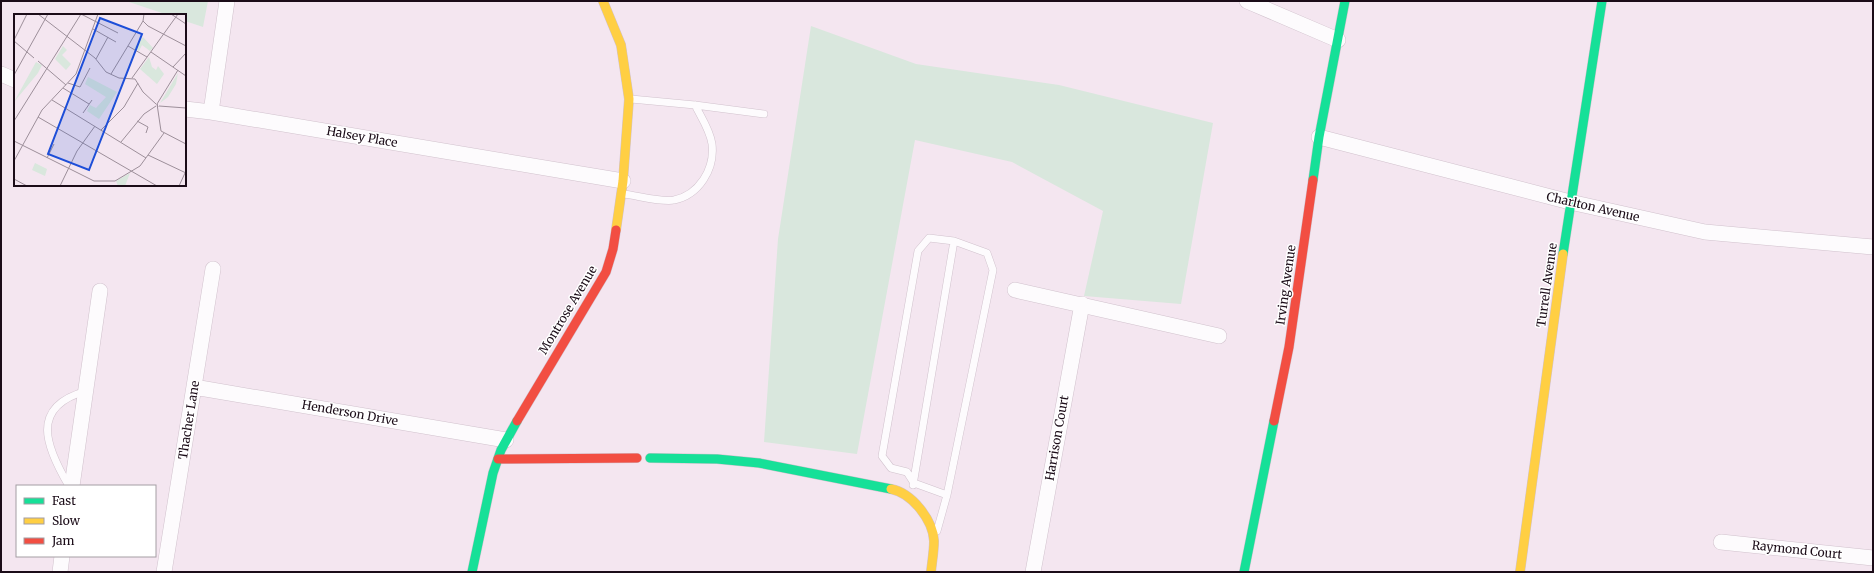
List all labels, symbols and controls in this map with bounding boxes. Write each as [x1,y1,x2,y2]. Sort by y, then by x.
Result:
inset map [14,14,186,186]
street label: Halsey Place [325,123,399,150]
street label: Charlton Avenue [1545,188,1641,225]
street label: Turrell Avenue [1533,242,1560,328]
street label: Irving Avenue [1272,244,1299,326]
street label: Montrose Avenue [535,263,600,357]
street label: Thacher Lane [175,379,202,460]
street label: Harrison Court [1042,394,1071,482]
street label: Henderson Drive [301,397,399,428]
legend [16,485,156,557]
text: Fast [52,493,76,508]
text: Slow [52,513,81,528]
text: Jam [51,533,75,548]
street label: Raymond Court [1751,537,1843,562]

